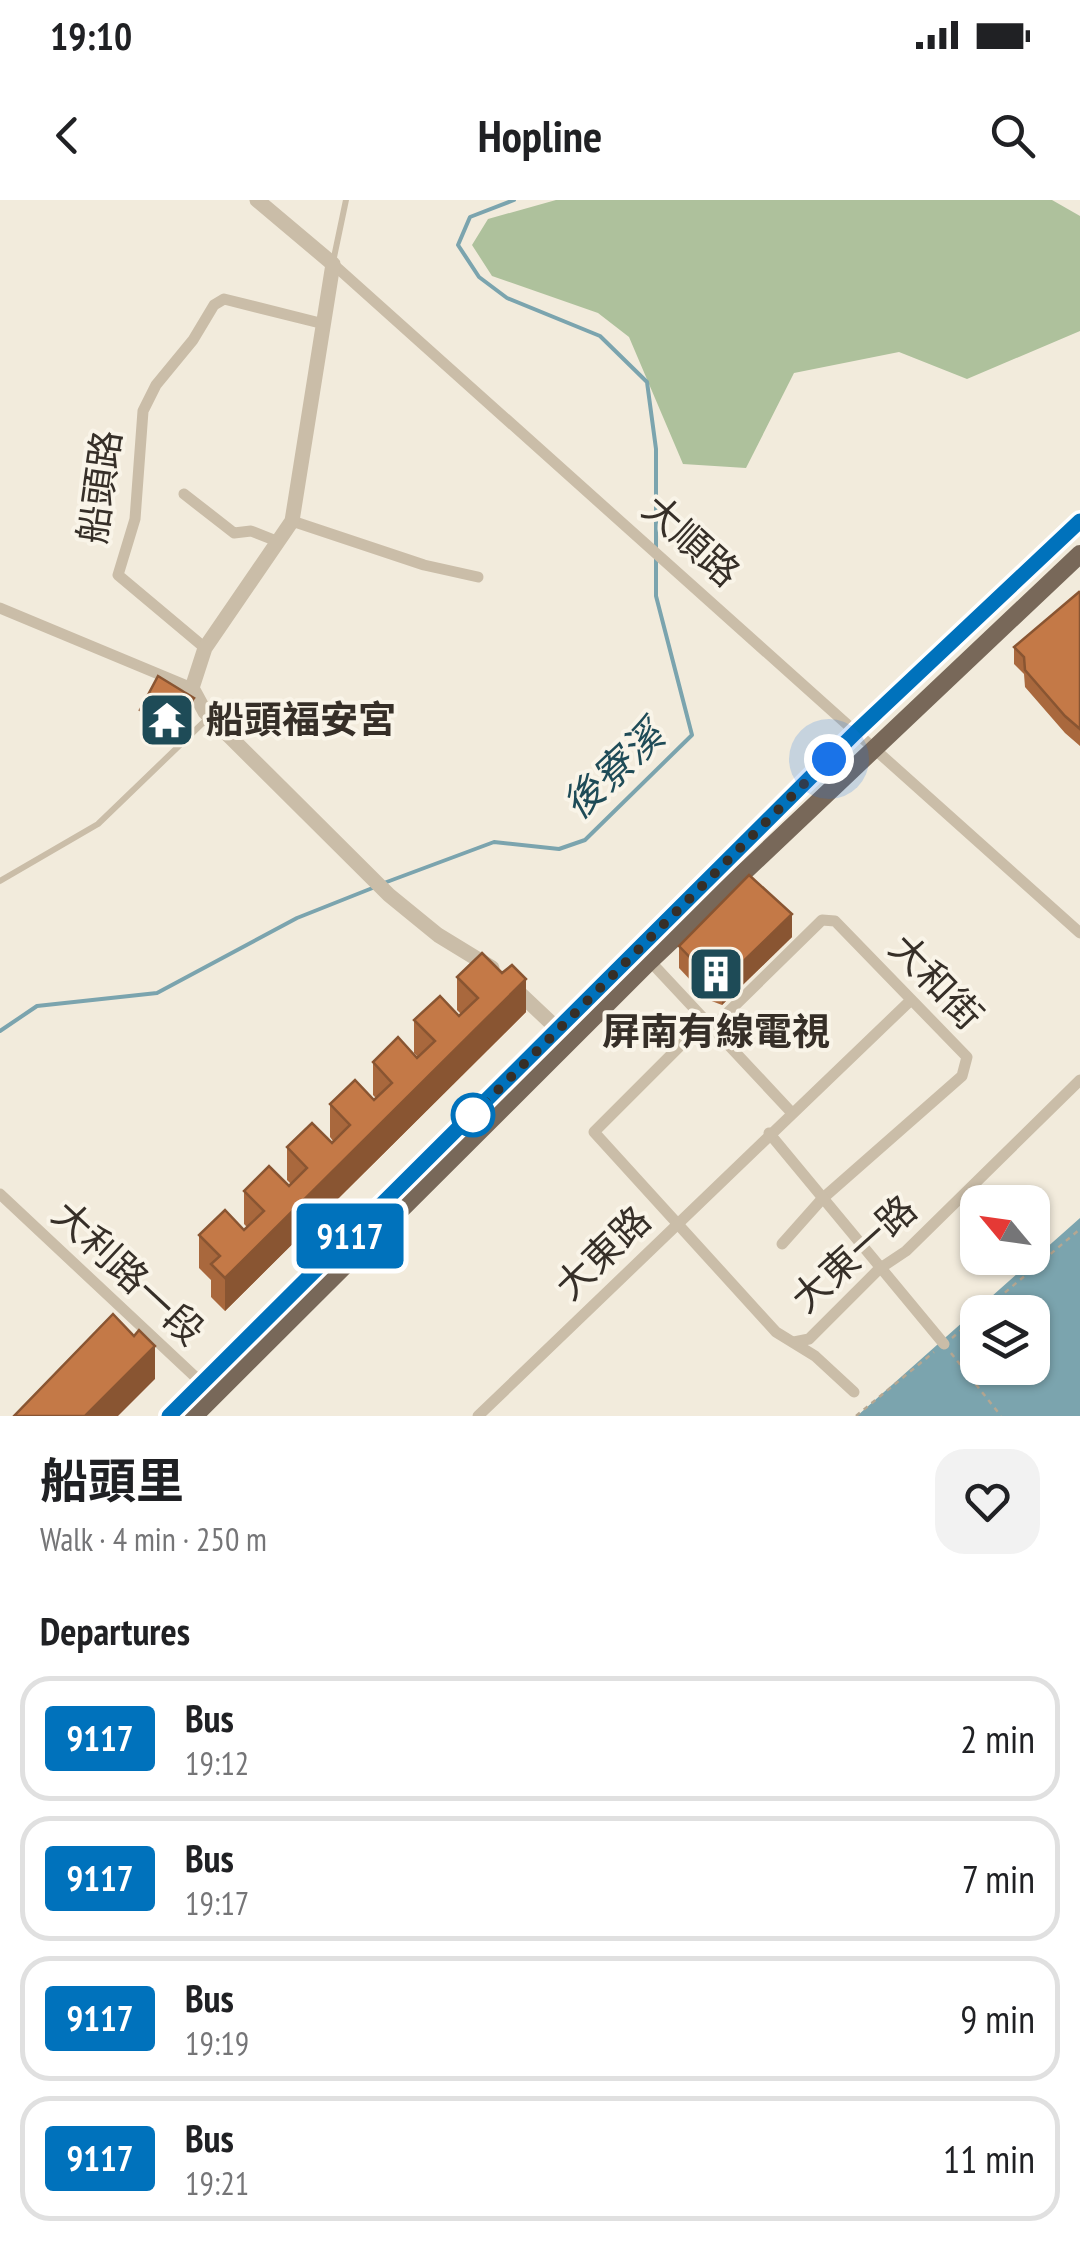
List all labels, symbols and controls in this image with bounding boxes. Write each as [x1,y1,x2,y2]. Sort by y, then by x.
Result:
text: 19:10 [50,11,132,60]
text: Hopline [478,106,602,164]
icon: back [40,108,95,163]
icon: search [985,108,1040,163]
street label: 船頭路 [66,427,131,547]
street label: 大順路 [633,484,751,596]
temple icon: 船頭福安宮 [137,690,197,750]
place label: 船頭福安宮 [206,694,396,743]
water label: 後寮溪 [551,706,678,829]
your location [804,734,854,784]
street label: 大和街 [880,923,994,1039]
building icon: 屏南有線電視 [686,944,746,1004]
place label: 屏南有線電視 [602,1006,830,1055]
unlabelled marker [452,1094,494,1136]
street label: 大東一路 [780,1184,926,1322]
north arrow [960,1185,1050,1275]
map controls [960,1185,1050,1385]
street label: 大利路一段 [43,1189,215,1355]
street label: 大東路 [544,1195,660,1309]
line badge: 9117 [280,1204,420,1268]
text: 9117 [317,1213,383,1259]
button: layers [960,1295,1050,1385]
text: 船頭里 [40,1449,184,1511]
button: heart [935,1449,1040,1554]
text: Walk · 4 min · 250 m [40,1518,267,1560]
text: Departures [40,1606,190,1655]
text: Bus [185,1693,234,1742]
text: 2 min [960,1714,1035,1763]
text: 9117 [67,1715,133,1761]
text: 19:12 [185,1742,249,1784]
text: Bus [185,1833,234,1882]
text: 7 min [962,1854,1035,1903]
text: 9117 [67,1855,133,1901]
text: 19:17 [185,1882,249,1924]
text: Bus [185,1973,234,2022]
text: 9 min [960,1994,1035,2043]
text: 9117 [67,1995,133,2041]
text: 19:19 [185,2022,249,2064]
text: Bus [185,2113,234,2162]
text: 11 min [943,2134,1035,2183]
text: 9117 [67,2135,133,2181]
text: 19:21 [185,2162,249,2204]

